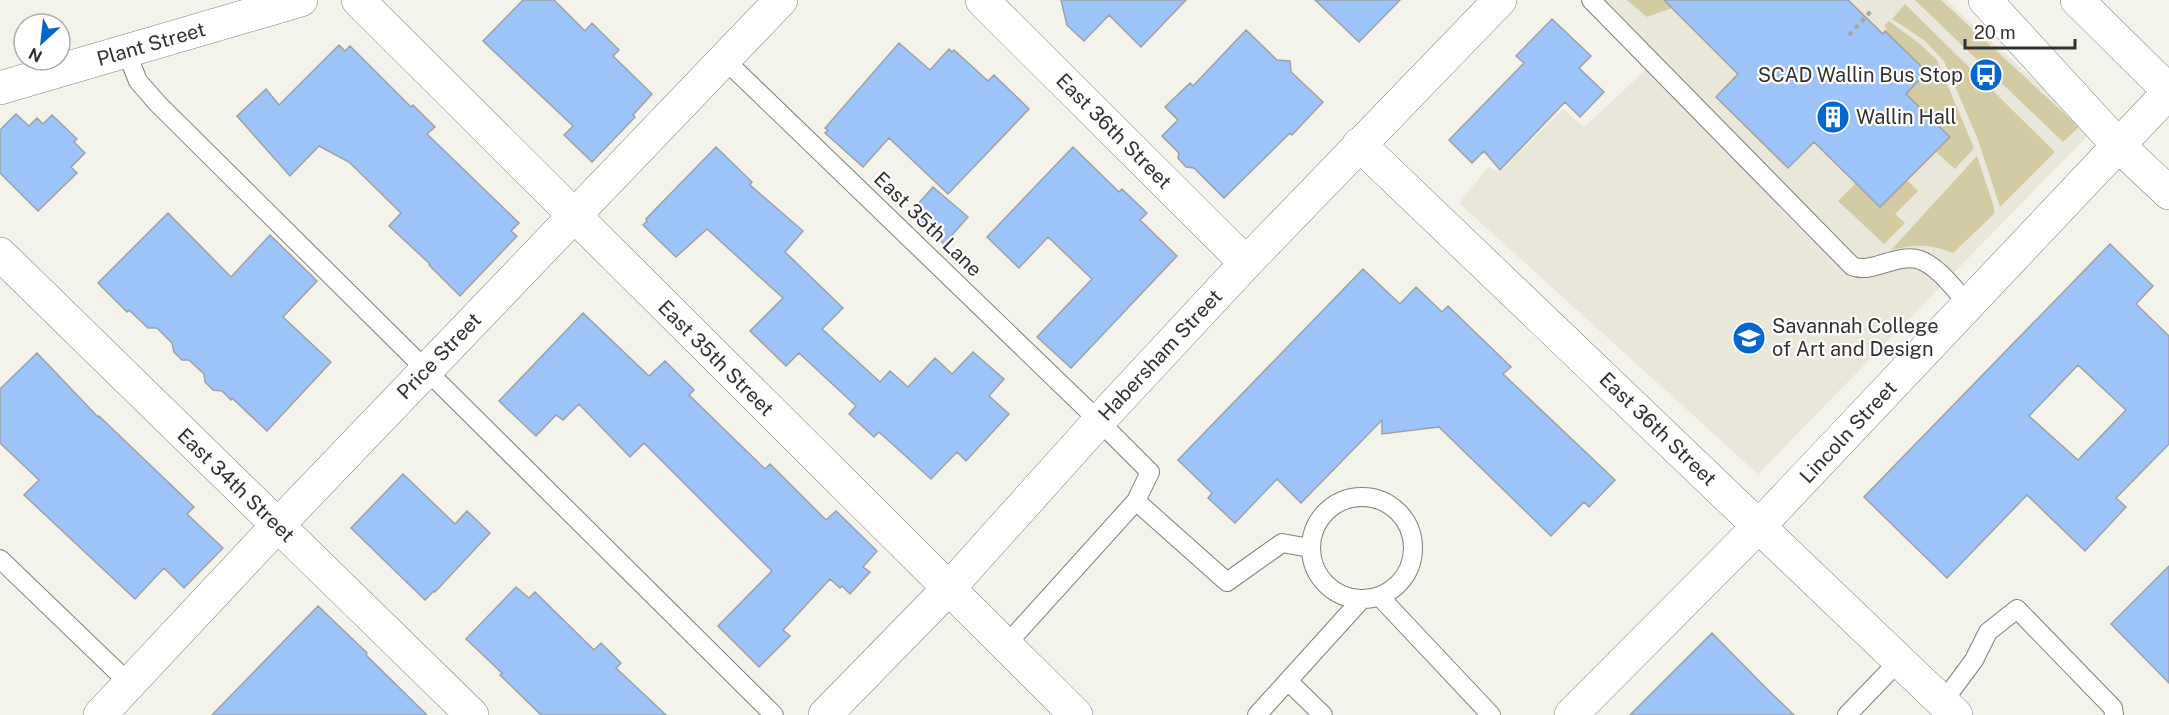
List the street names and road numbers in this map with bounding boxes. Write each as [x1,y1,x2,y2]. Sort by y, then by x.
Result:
street label: Plant Street [94,17,208,71]
street label: East 36th Street [1051,68,1177,194]
street label: East 35th Lane [869,167,987,281]
street label: Habersham Street [1093,284,1227,426]
street label: East 35th Street [653,295,779,421]
street label: Price Street [392,308,486,404]
street label: East 36th Street [1595,367,1721,491]
street label: Lincoln Street [1795,376,1901,488]
street label: East 34th Street [172,423,300,547]

